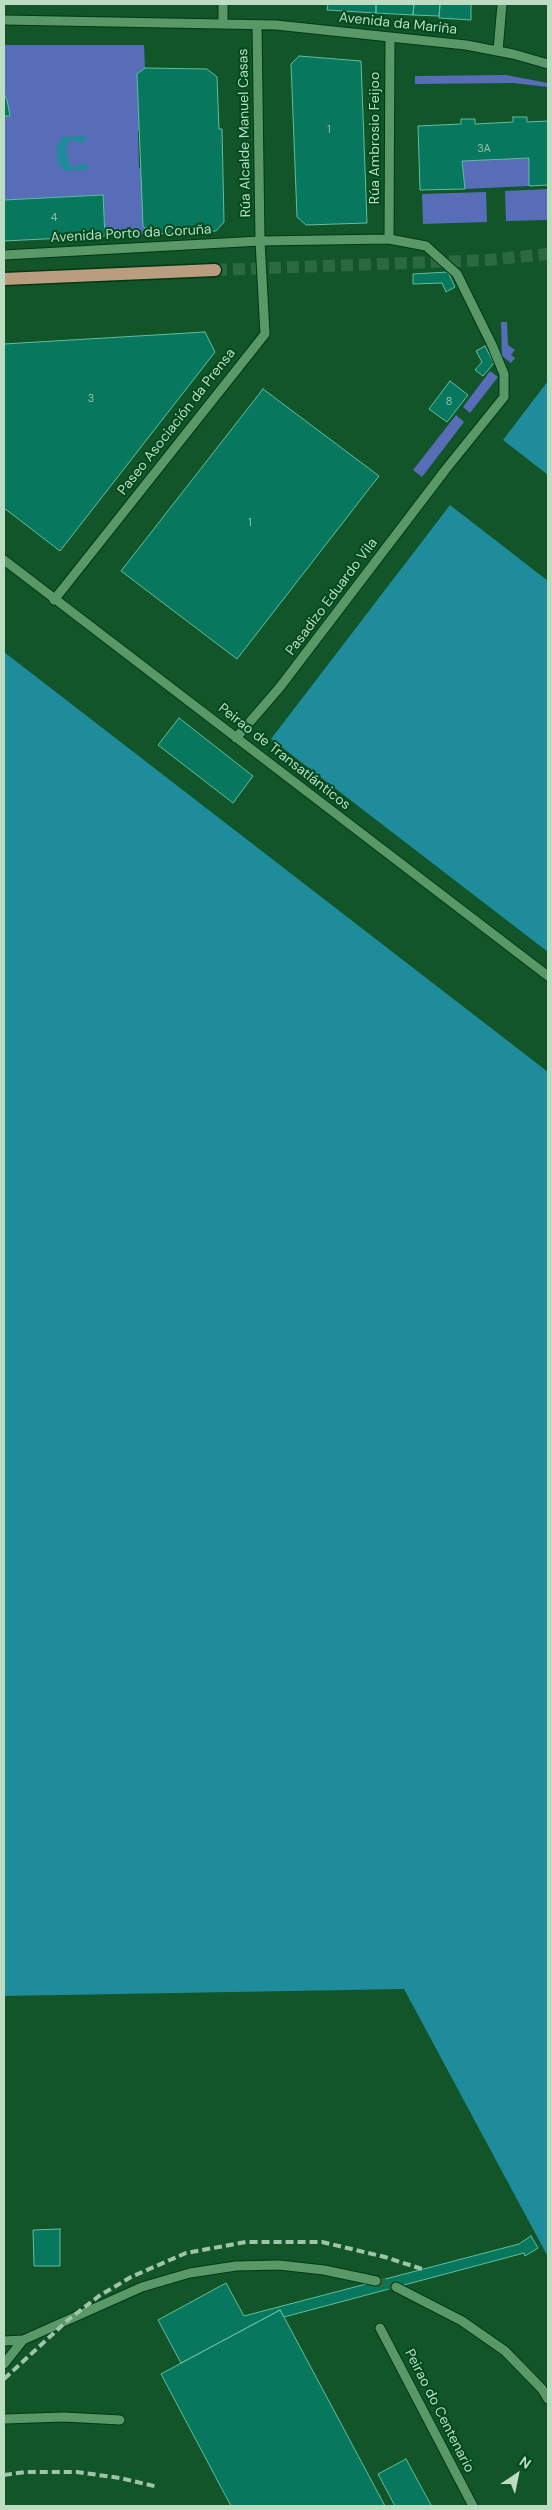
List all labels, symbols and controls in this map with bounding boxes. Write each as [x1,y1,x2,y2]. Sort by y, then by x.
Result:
street label: Avenida da Mariña [338,9,458,39]
street label: Rúa Alcalde Manuel Casas [235,48,255,218]
street label: Rúa Ambrosio Feijoo [367,72,383,204]
house number: 1 [327,123,331,137]
house number: 3A [477,142,491,156]
house number: 4 [51,211,57,225]
street label: Avenida Porto da Coruña [50,221,212,247]
street label: Paseo Asociación da Prensa [115,345,239,499]
house number: 3 [88,392,94,406]
house number: 8 [446,395,452,409]
house number: 1 [248,516,252,530]
street label: Pasadizo Eduardo Vila [283,535,381,659]
street label: Peirao de Transatlánticos [215,700,353,814]
street label: Peirao do Centenario [401,2346,477,2476]
north arrow [492,2450,542,2500]
text: N [516,2452,535,2473]

